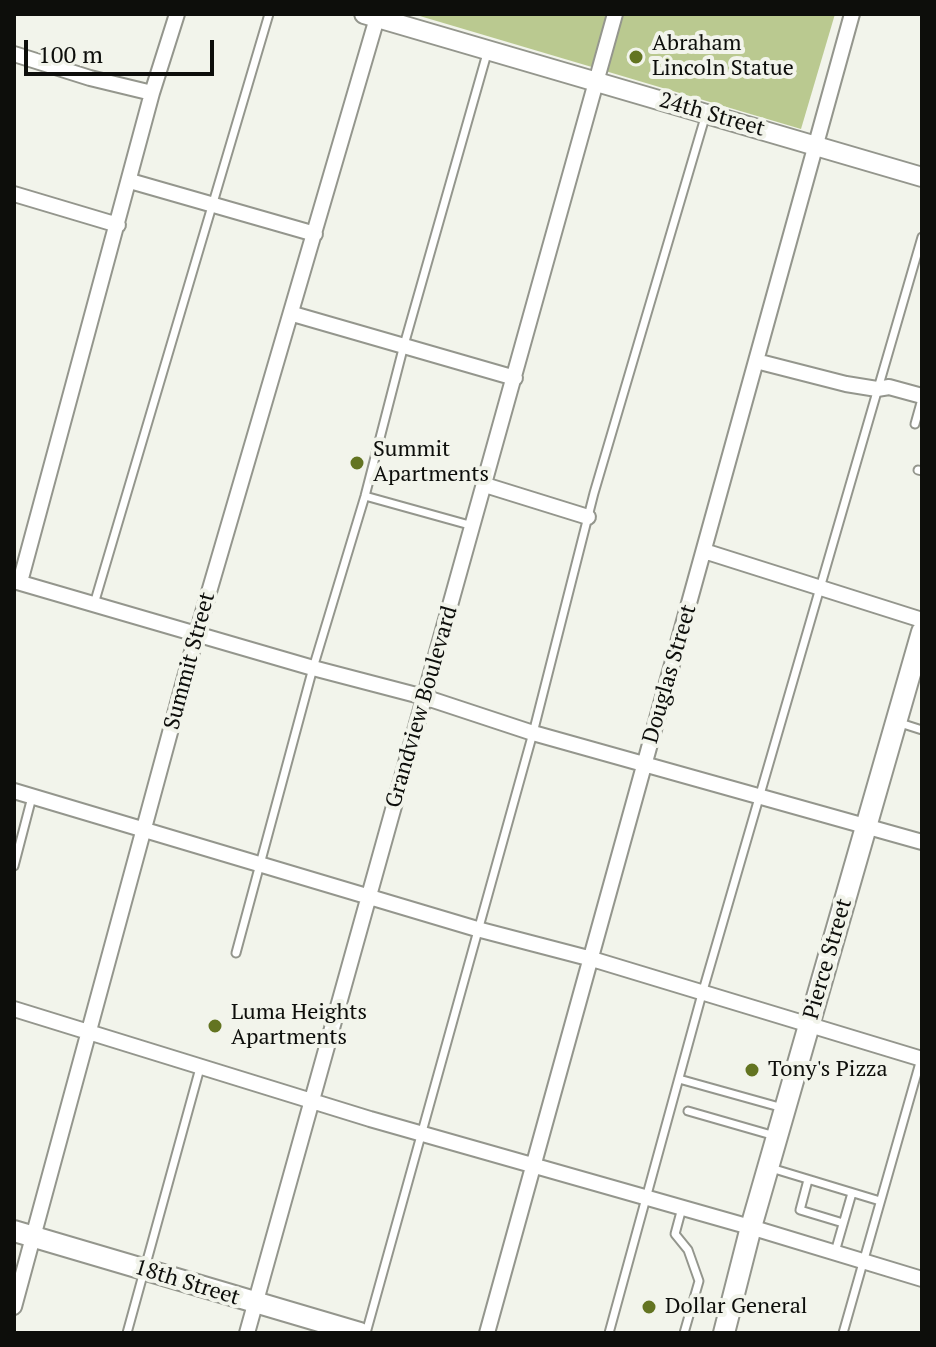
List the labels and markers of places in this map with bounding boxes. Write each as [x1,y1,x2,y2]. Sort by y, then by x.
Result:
place label: Abraham Lincoln Statue [652,31,794,82]
marker: Abraham Lincoln Statue [627,48,645,66]
place label: Summit Apartments [373,437,489,488]
marker: Summit Apartments [348,454,366,472]
place label: Luma Heights Apartments [231,1000,367,1052]
marker: Luma Heights Apartments [206,1017,224,1035]
place label: Tony's Pizza [768,1057,888,1083]
marker: Tony's Pizza [743,1061,761,1079]
place label: Dollar General [665,1294,807,1320]
marker: Dollar General [640,1298,658,1316]

